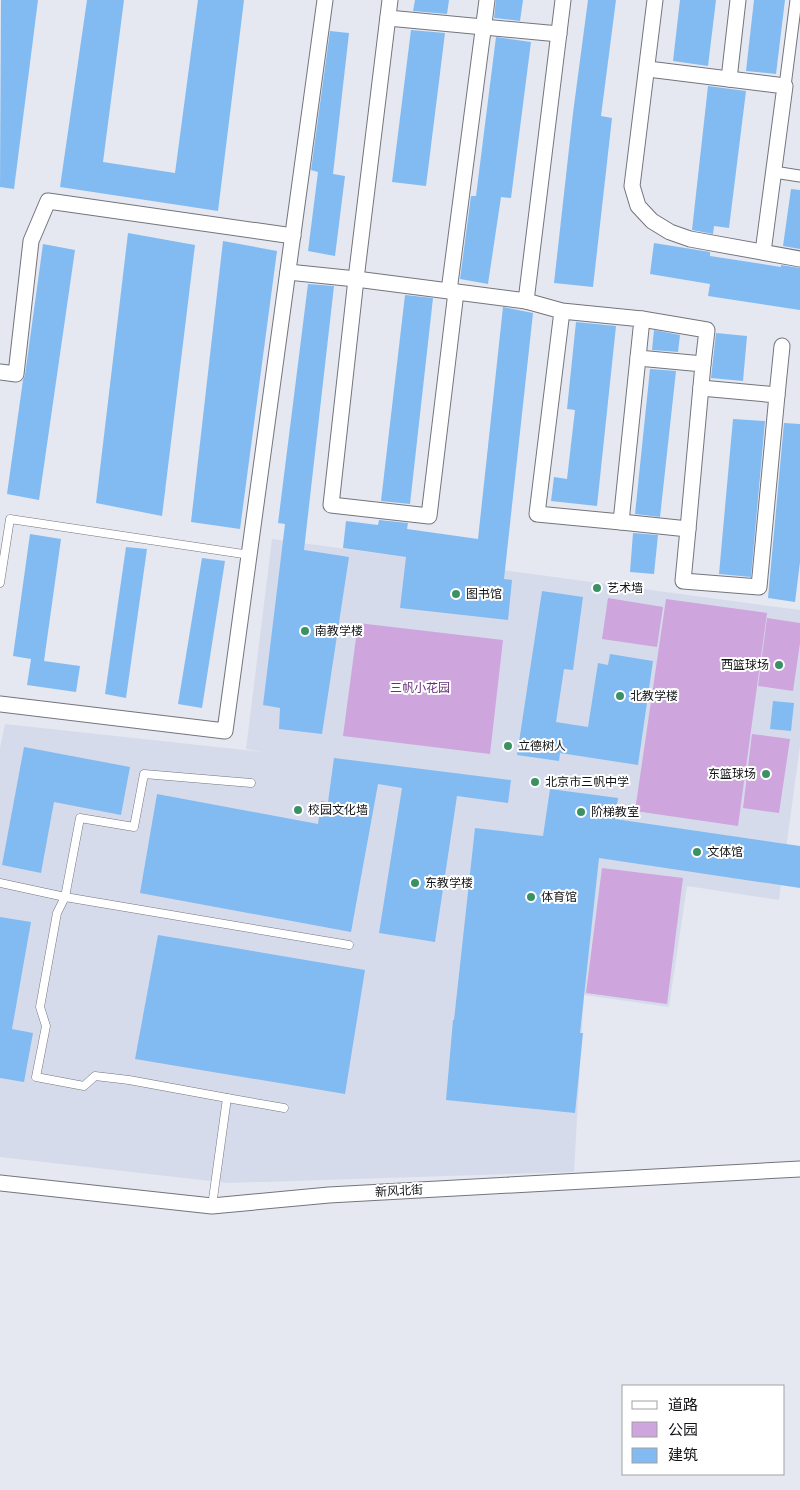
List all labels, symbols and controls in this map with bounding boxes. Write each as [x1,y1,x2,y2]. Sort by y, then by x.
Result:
place label: 艺术墙 [607,579,643,596]
marker: 艺术墙 [591,582,603,594]
place label: 图书馆 [466,585,502,602]
marker: 图书馆 [450,588,462,600]
place label: 南教学楼 [315,622,363,639]
marker: 南教学楼 [299,625,311,637]
place label: 西篮球场 [721,656,769,673]
marker: 西篮球场 [773,659,785,671]
park label: 三帆小花园 [390,679,450,696]
place label: 北教学楼 [630,687,678,704]
marker: 北教学楼 [614,690,626,702]
place label: 立德树人 [518,737,566,754]
marker: 立德树人 [502,740,514,752]
place label: 东篮球场 [708,765,756,782]
marker: 东篮球场 [760,768,772,780]
place label: 北京市三帆中学 [545,773,629,790]
marker: 北京市三帆中学 [529,776,541,788]
place label: 校园文化墙 [308,801,368,818]
place label: 阶梯教室 [591,803,639,820]
marker: 校园文化墙 [292,804,304,816]
marker: 阶梯教室 [575,806,587,818]
place label: 文体馆 [707,843,743,860]
marker: 文体馆 [691,846,703,858]
place label: 东教学楼 [425,874,473,891]
marker: 东教学楼 [409,877,421,889]
place label: 体育馆 [541,888,577,905]
marker: 体育馆 [525,891,537,903]
street label: 新风北街 [375,1181,423,1200]
legend [622,1385,785,1475]
text: 道路 [668,1394,698,1414]
text: 公园 [668,1419,698,1439]
text: 建筑 [668,1444,698,1464]

